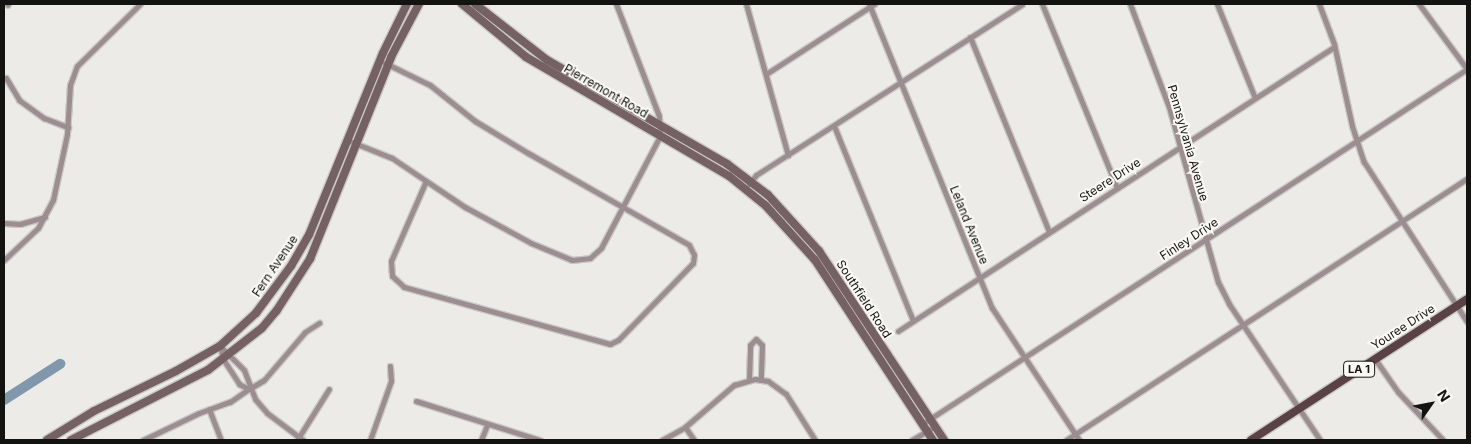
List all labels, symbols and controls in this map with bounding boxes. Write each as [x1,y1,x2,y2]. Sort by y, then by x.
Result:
street label: Pierremont Road [561,61,651,121]
street label: Pennsylvania Avenue [1164,83,1212,203]
street label: Steere Drive [1077,155,1143,205]
street label: Leland Avenue [947,184,991,266]
street label: Finley Drive [1157,215,1221,263]
street label: Fern Avenue [249,233,301,299]
street label: Southfield Road [833,257,895,341]
street label: Youree Drive [1368,301,1438,353]
road number: LA 1 [1343,360,1375,378]
north arrow [1406,379,1456,429]
text: N [1434,386,1454,405]

